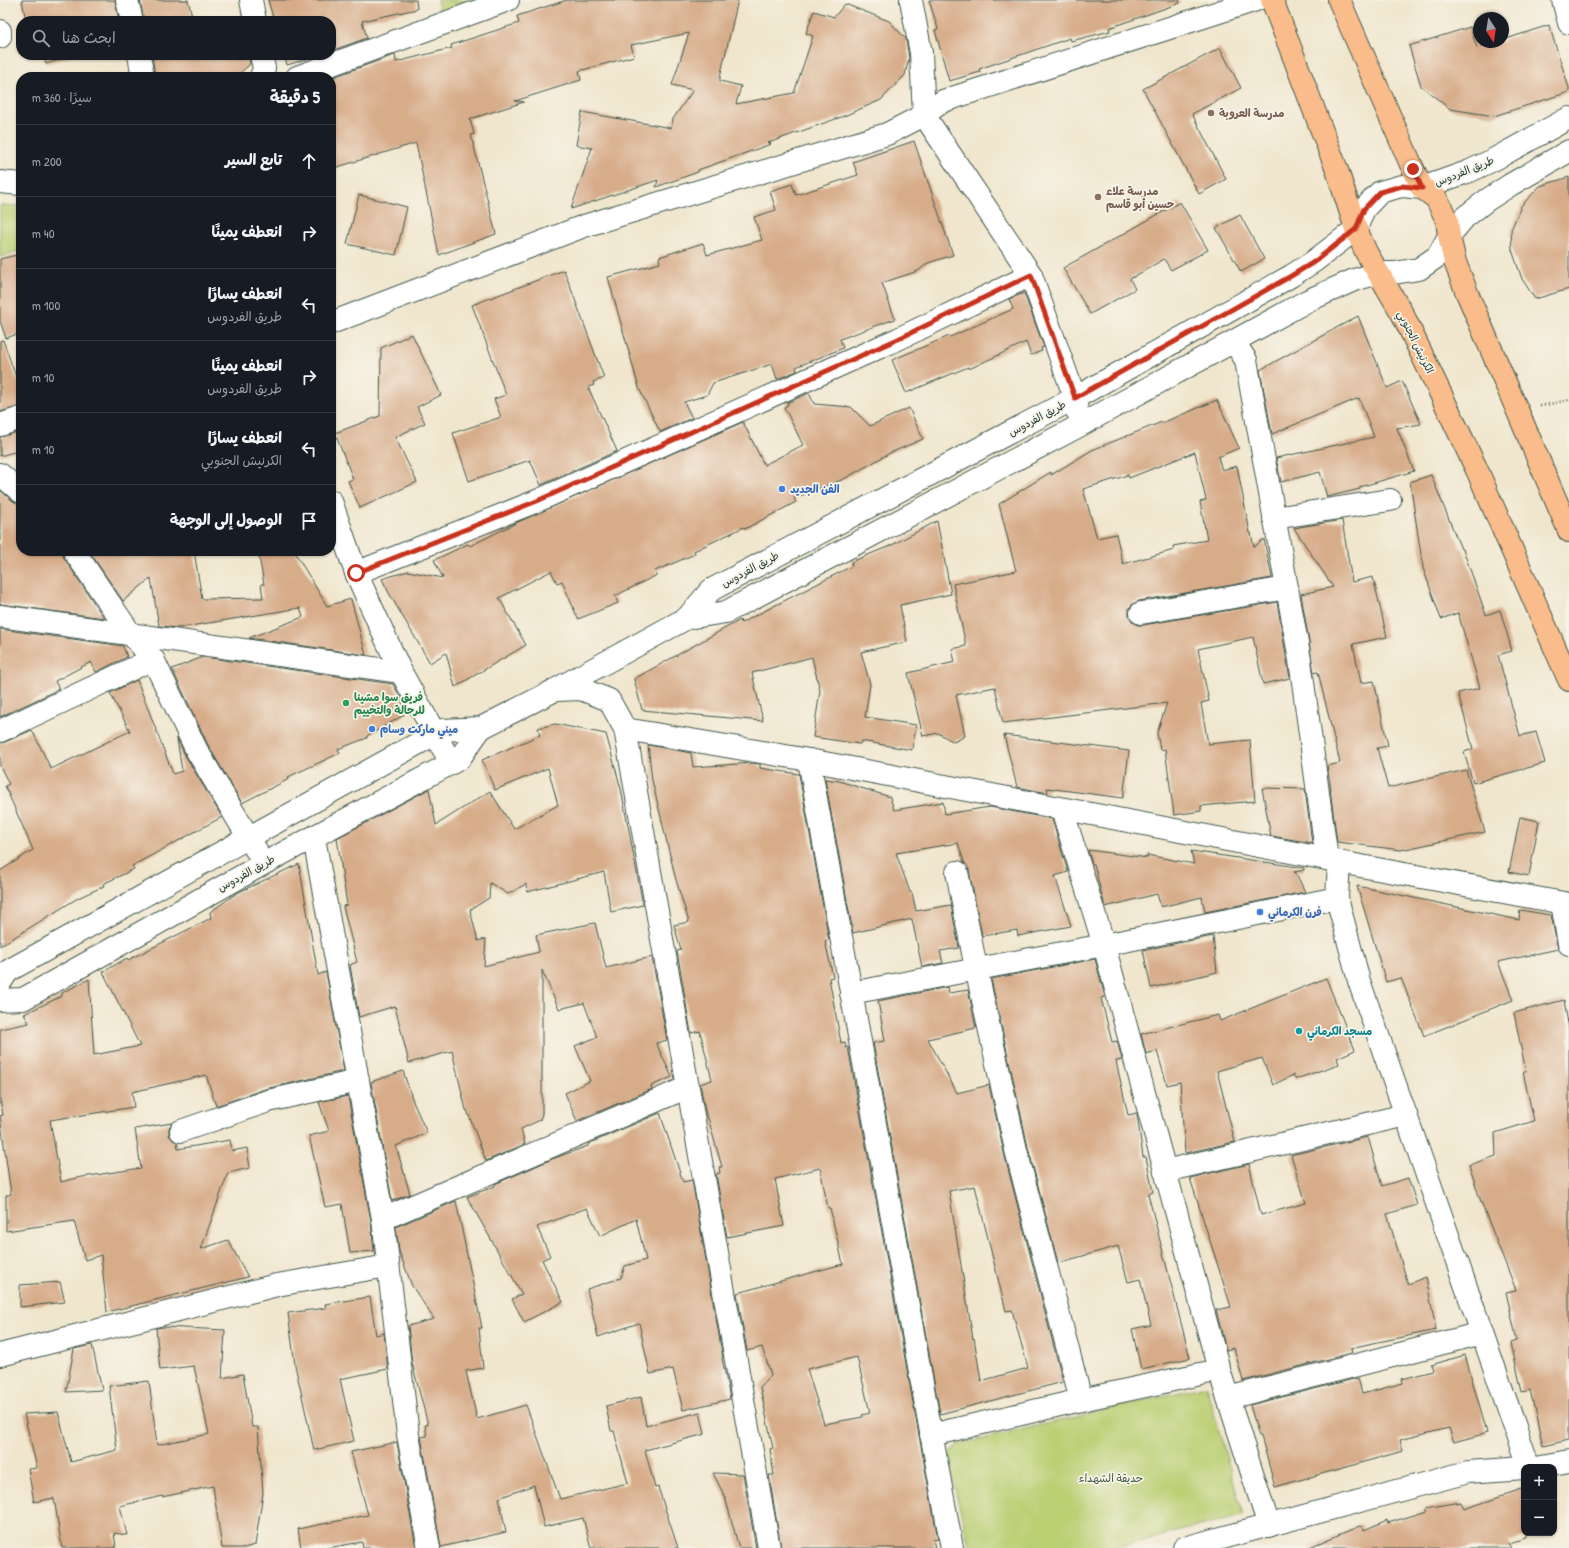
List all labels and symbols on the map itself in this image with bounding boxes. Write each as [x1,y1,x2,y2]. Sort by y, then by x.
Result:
north arrow [1473,12,1509,48]
place label: مدرسة العروبة [1219,106,1284,120]
marker: مدرسة العروبة [1206,108,1216,118]
street label: طريق الفردوس [1432,153,1496,190]
route end [1404,160,1422,178]
place label: مدرسة علاء حسين أبو قاسم [1106,184,1174,213]
marker: مدرسة علاء حسين أبو قاسم [1093,192,1103,202]
street label: الكرنيش الجنوبي [1391,308,1437,378]
street label: طريق الفردوس [1006,397,1069,440]
place label: الفن الجديد [790,482,840,496]
marker: الفن الجديد [777,484,787,494]
street label: طريق الفردوس [719,548,782,591]
route start [347,564,365,582]
place label: فريق سوا مشينا للرحالة والتخييم [354,690,425,719]
marker: فريق سوا مشينا للرحالة والتخييم [341,698,351,708]
place label: ميني ماركت وسام [380,722,458,739]
marker: ميني ماركت وسام [367,724,377,734]
street label: طريق الفردوس [215,852,278,895]
place label: فرن الكرماني [1268,905,1322,922]
marker: فرن الكرماني [1255,907,1265,917]
place label: مسجد الكرماني [1307,1024,1372,1041]
marker: مسجد الكرماني [1294,1026,1304,1036]
park label: حديقة الشهداء [1079,1471,1143,1485]

